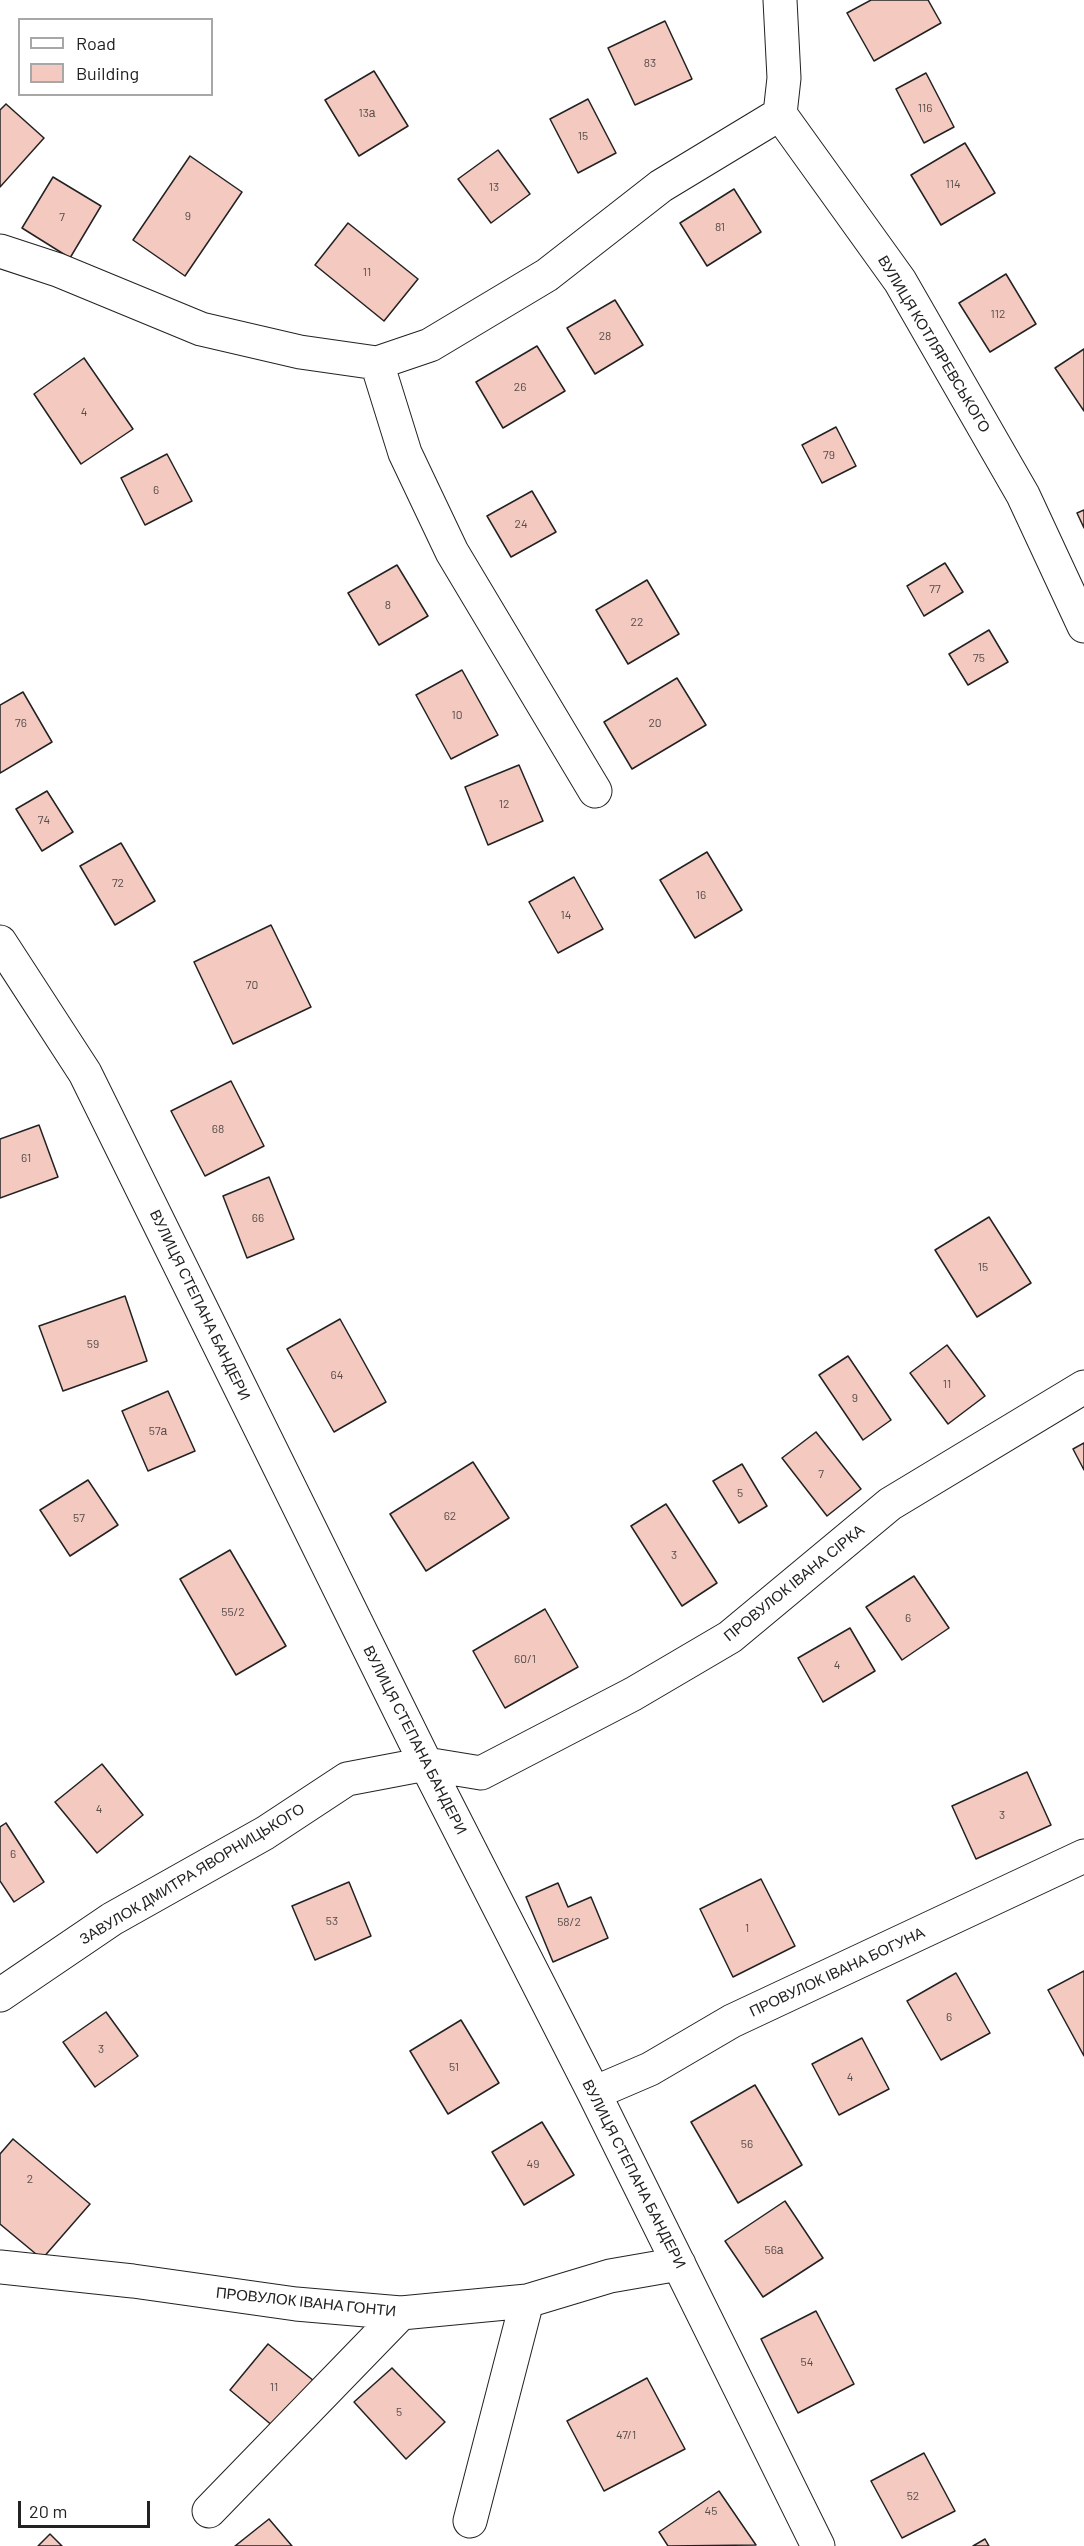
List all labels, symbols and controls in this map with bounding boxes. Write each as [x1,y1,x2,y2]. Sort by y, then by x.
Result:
legend [18,18,213,96]
text: Road [76,32,116,54]
house number: 83 [644,56,656,70]
text: Building [76,62,139,84]
house number: 116 [918,101,932,115]
house number: 13а [358,106,376,120]
house number: 15 [578,129,588,143]
house number: 114 [945,177,961,191]
house number: 13 [489,180,499,194]
house number: 9 [185,209,191,223]
house number: 7 [59,210,65,224]
house number: 81 [715,220,725,234]
street label: ВУЛИЦЯ КОТЛЯРЕВСЬКОГО [874,252,994,436]
house number: 11 [363,265,371,279]
house number: 112 [991,307,1005,321]
house number: 28 [599,329,611,343]
house number: 26 [514,380,526,394]
house number: 4 [81,405,87,419]
house number: 79 [823,448,835,462]
house number: 6 [153,483,159,497]
house number: 24 [514,517,528,531]
house number: 77 [929,582,941,596]
house number: 8 [385,598,391,612]
house number: 22 [631,615,643,629]
house number: 75 [973,651,985,665]
house number: 10 [452,708,462,722]
house number: 76 [15,716,27,730]
house number: 20 [648,716,662,730]
house number: 12 [499,797,509,811]
house number: 74 [38,813,50,827]
house number: 72 [112,876,124,890]
house number: 16 [696,888,706,902]
house number: 14 [561,908,571,922]
house number: 70 [246,978,258,992]
house number: 68 [212,1122,224,1136]
house number: 61 [21,1151,31,1165]
street label: ВУЛИЦЯ СТЕПАНА БАНДЕРИ [146,1207,254,1403]
house number: 66 [252,1211,264,1225]
house number: 15 [978,1260,988,1274]
house number: 59 [87,1337,99,1351]
house number: 64 [331,1368,343,1382]
house number: 11 [943,1377,951,1391]
house number: 9 [852,1391,858,1405]
house number: 57а [149,1424,167,1438]
house number: 7 [818,1467,824,1481]
house number: 5 [737,1486,743,1500]
house number: 62 [444,1509,456,1523]
house number: 57 [73,1511,85,1525]
street label: ПРОВУЛОК ІВАНА СІРКА [720,1521,868,1645]
house number: 3 [671,1548,677,1562]
house number: 55/2 [221,1605,245,1619]
house number: 6 [905,1611,911,1625]
street label: ВУЛИЦЯ СТЕПАНА БАНДЕРИ [359,1643,471,1837]
house number: 60/1 [514,1652,536,1666]
house number: 4 [834,1658,840,1672]
street label: ЗАВУЛОК ДМИТРА ЯВОРНИЦЬКОГО [76,1800,308,1948]
house number: 4 [96,1802,102,1816]
house number: 3 [999,1808,1005,1822]
house number: 6 [10,1847,16,1861]
house number: 53 [326,1914,338,1928]
house number: 58/2 [557,1915,581,1929]
house number: 1 [745,1921,749,1935]
street label: ПРОВУЛОК ІВАНА БОГУНА [747,1923,927,2021]
house number: 6 [946,2010,952,2024]
house number: 3 [98,2042,104,2056]
house number: 51 [449,2060,459,2074]
house number: 4 [847,2070,853,2084]
street label: ВУЛИЦЯ СТЕПАНА БАНДЕРИ [578,2077,690,2271]
house number: 56 [741,2137,753,2151]
house number: 49 [527,2157,539,2171]
house number: 2 [27,2172,33,2186]
house number: 56а [764,2243,784,2257]
street label: ПРОВУЛОК ІВАНА ГОНТИ [215,2284,397,2320]
house number: 54 [801,2355,813,2369]
house number: 11 [270,2380,278,2394]
house number: 5 [396,2405,402,2419]
house number: 47/1 [616,2428,636,2442]
scale bar [21,2489,153,2527]
house number: 52 [907,2489,919,2503]
text: 20 m [29,2500,67,2522]
house number: 45 [705,2504,717,2518]

